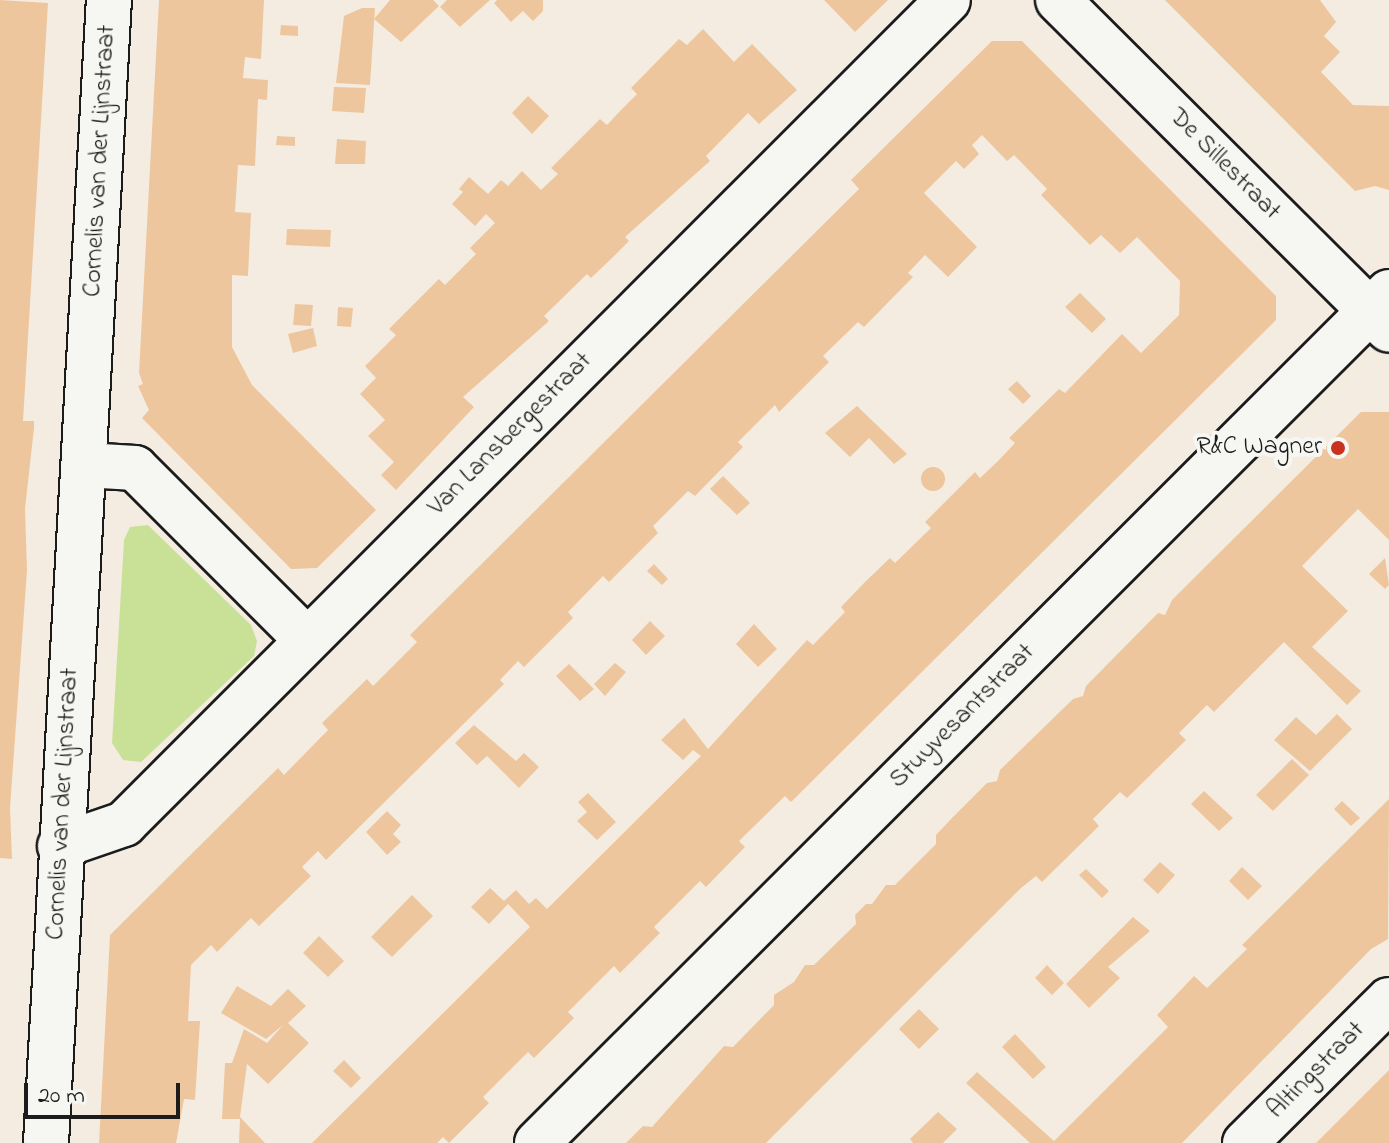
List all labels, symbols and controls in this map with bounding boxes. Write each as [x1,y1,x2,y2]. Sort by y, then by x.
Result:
street label: Cornelis van der Lijnstraat [78,24,124,298]
street label: De Sillestraat [1161,102,1287,228]
street label: Van Lansbergestraat [423,347,599,523]
place label: R&C Wagner [1197,432,1322,464]
marker: R&C Wagner [1329,439,1347,457]
street label: Stuyvesantstraat [884,638,1042,796]
street label: Cornelis van der Lijnstraat [41,667,87,941]
street label: Altingstraat [1262,1016,1372,1126]
scale bar [28,1067,184,1117]
text: 20 m [38,1079,85,1114]

